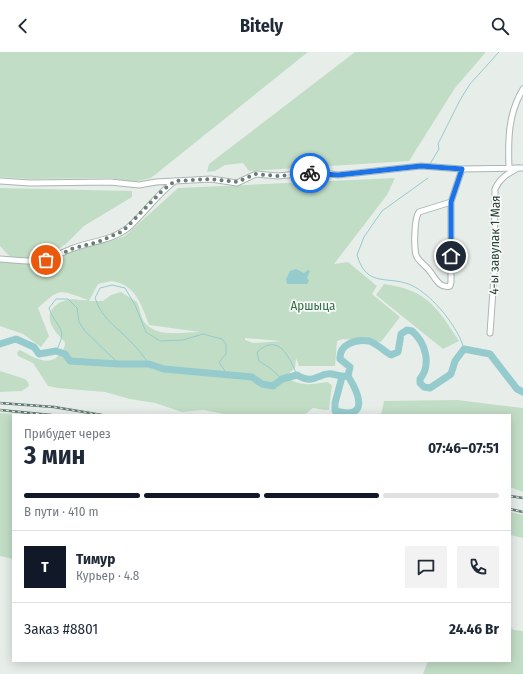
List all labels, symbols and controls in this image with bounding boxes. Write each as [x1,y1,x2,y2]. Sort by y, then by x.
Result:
icon: back [12,15,34,37]
text: Bitely [240,15,283,37]
icon: search [489,15,511,37]
courier [290,153,330,193]
icon: bike [299,162,321,184]
street label: 4-ы завулак 1 Мая [486,195,503,295]
pin [434,239,468,273]
pin [29,243,63,277]
icon: home [440,245,462,267]
icon: bag [35,249,57,271]
park label: Аршыца [291,298,335,313]
text: Прибудет через [24,426,111,441]
text: 07:46–07:51 [428,439,499,457]
text: 3 мин [24,440,85,471]
text: В пути · 410 m [24,504,98,519]
button: chat [405,546,447,588]
button: phone [457,546,499,588]
text: Тимур [76,550,115,568]
text: Т [41,558,49,576]
text: Курьер · 4.8 [76,568,139,583]
text: Заказ #8801 [24,620,98,638]
text: 24.46 Br [449,620,499,638]

